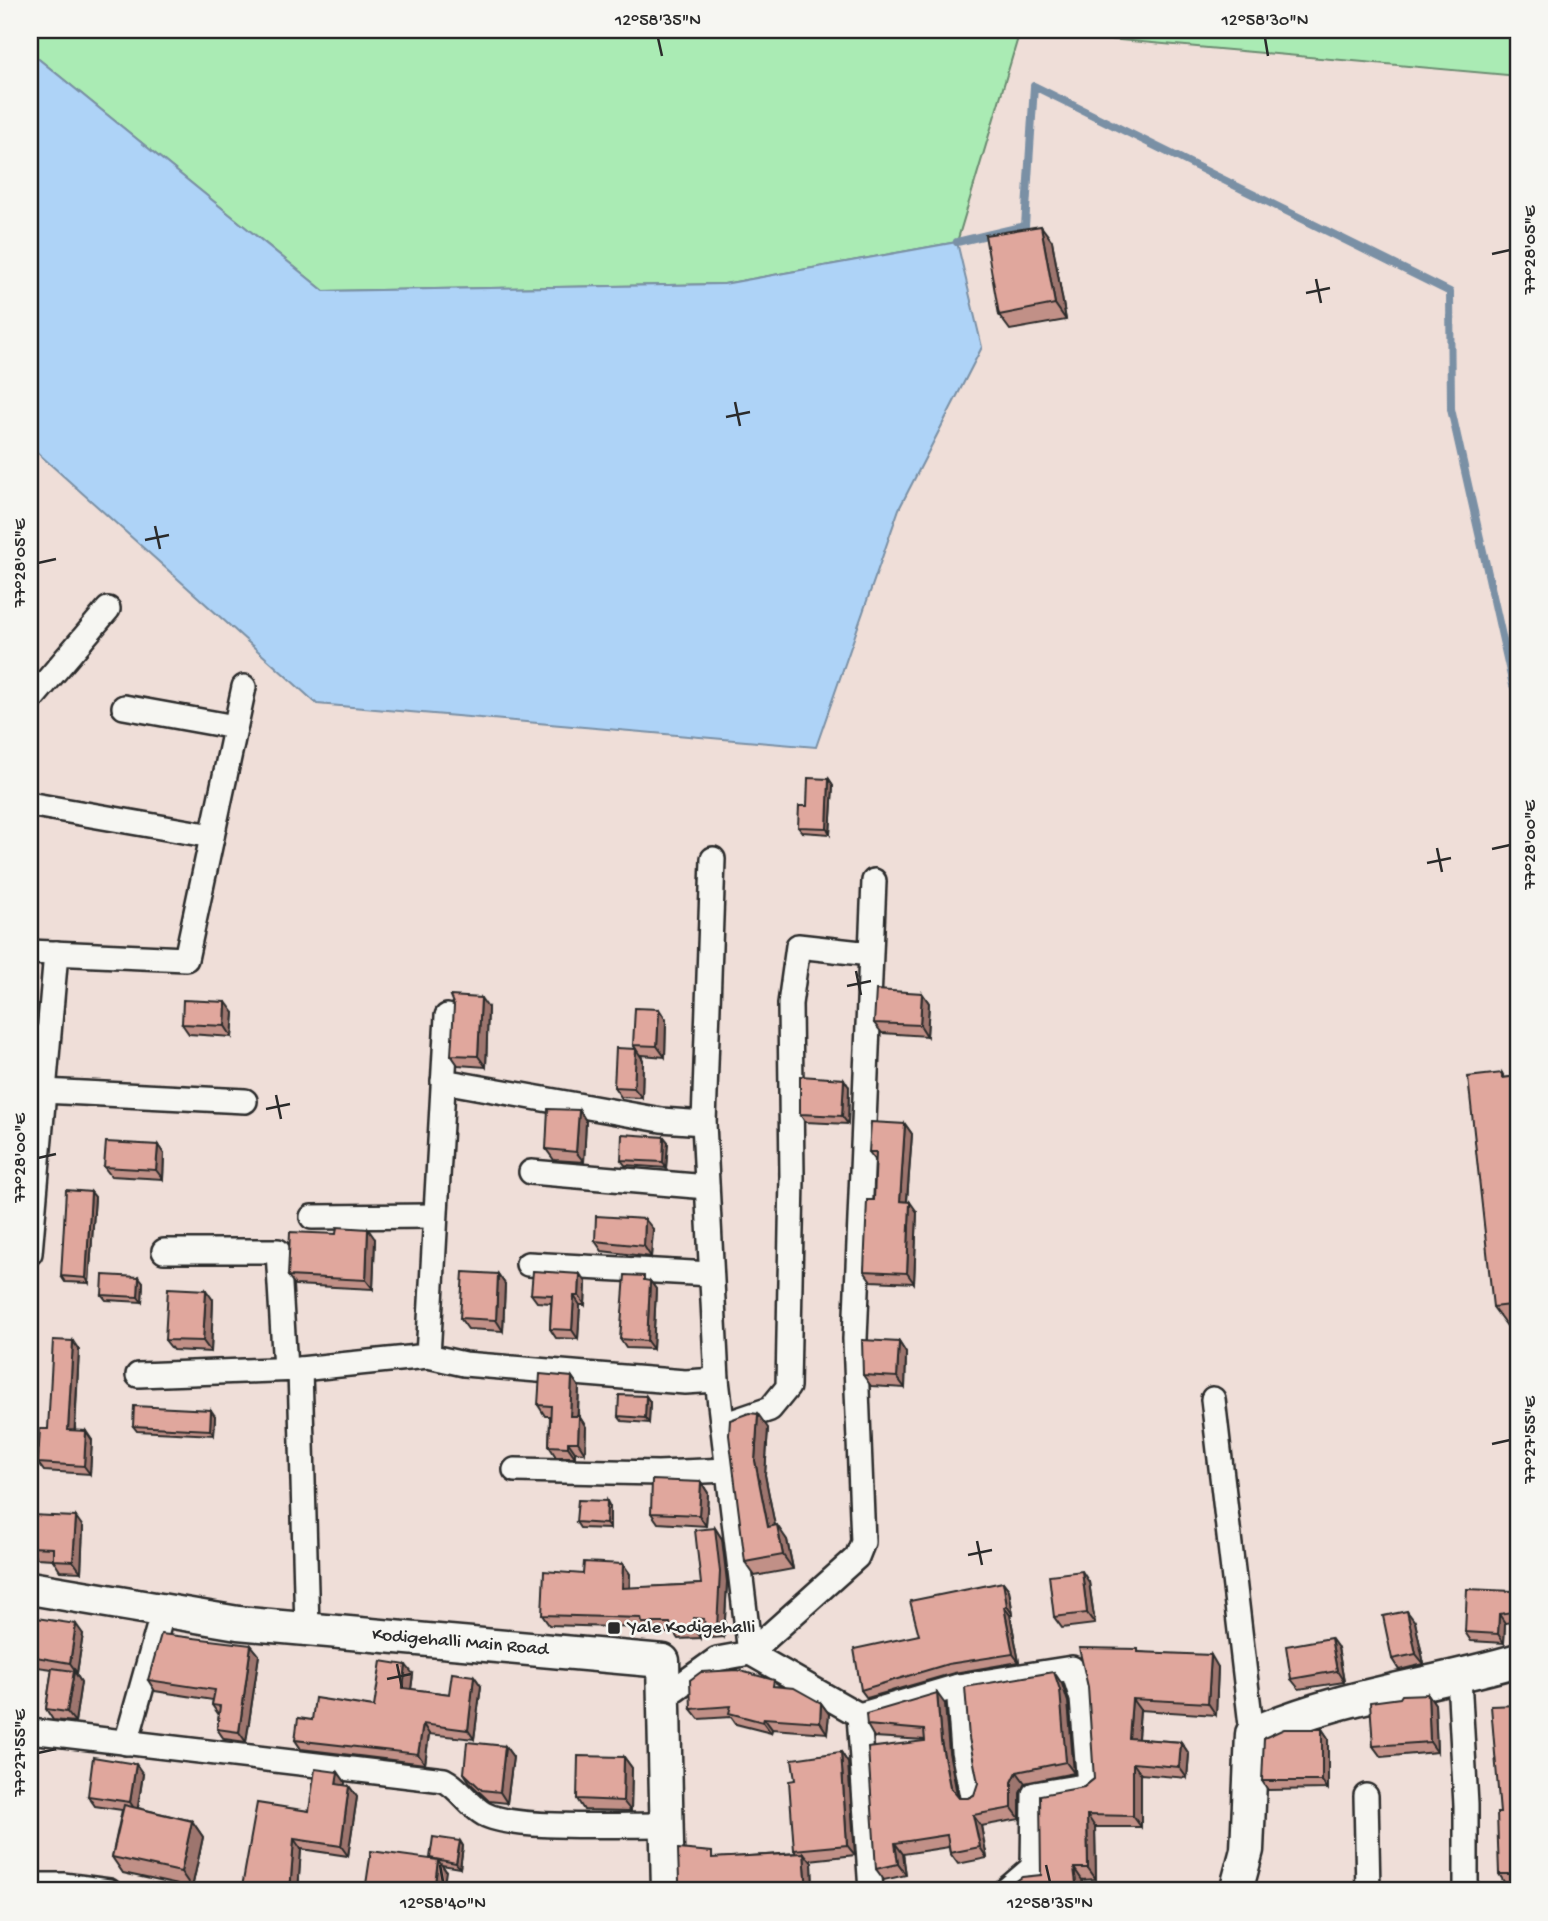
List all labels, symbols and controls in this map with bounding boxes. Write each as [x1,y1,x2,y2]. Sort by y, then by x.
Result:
text: 12°58'35"N [614,11,701,32]
text: 12°58'30"N [1221,11,1308,32]
text: 77°28'05"E [1521,205,1542,295]
text: 77°28'05"E [11,518,32,608]
text: 77°28'00"E [1521,800,1542,891]
text: 77°28'00"E [11,1113,32,1204]
text: 77°27'55"E [1521,1396,1542,1485]
place label: Yale Kodigehalli [626,1617,755,1640]
marker: Yale Kodigehalli [606,1620,622,1636]
street label: Kodigehalli Main Road [371,1624,551,1662]
text: 77°27'55"E [11,1709,32,1798]
text: 12°58'40"N [399,1894,486,1915]
text: 12°58'35"N [1006,1894,1093,1915]

